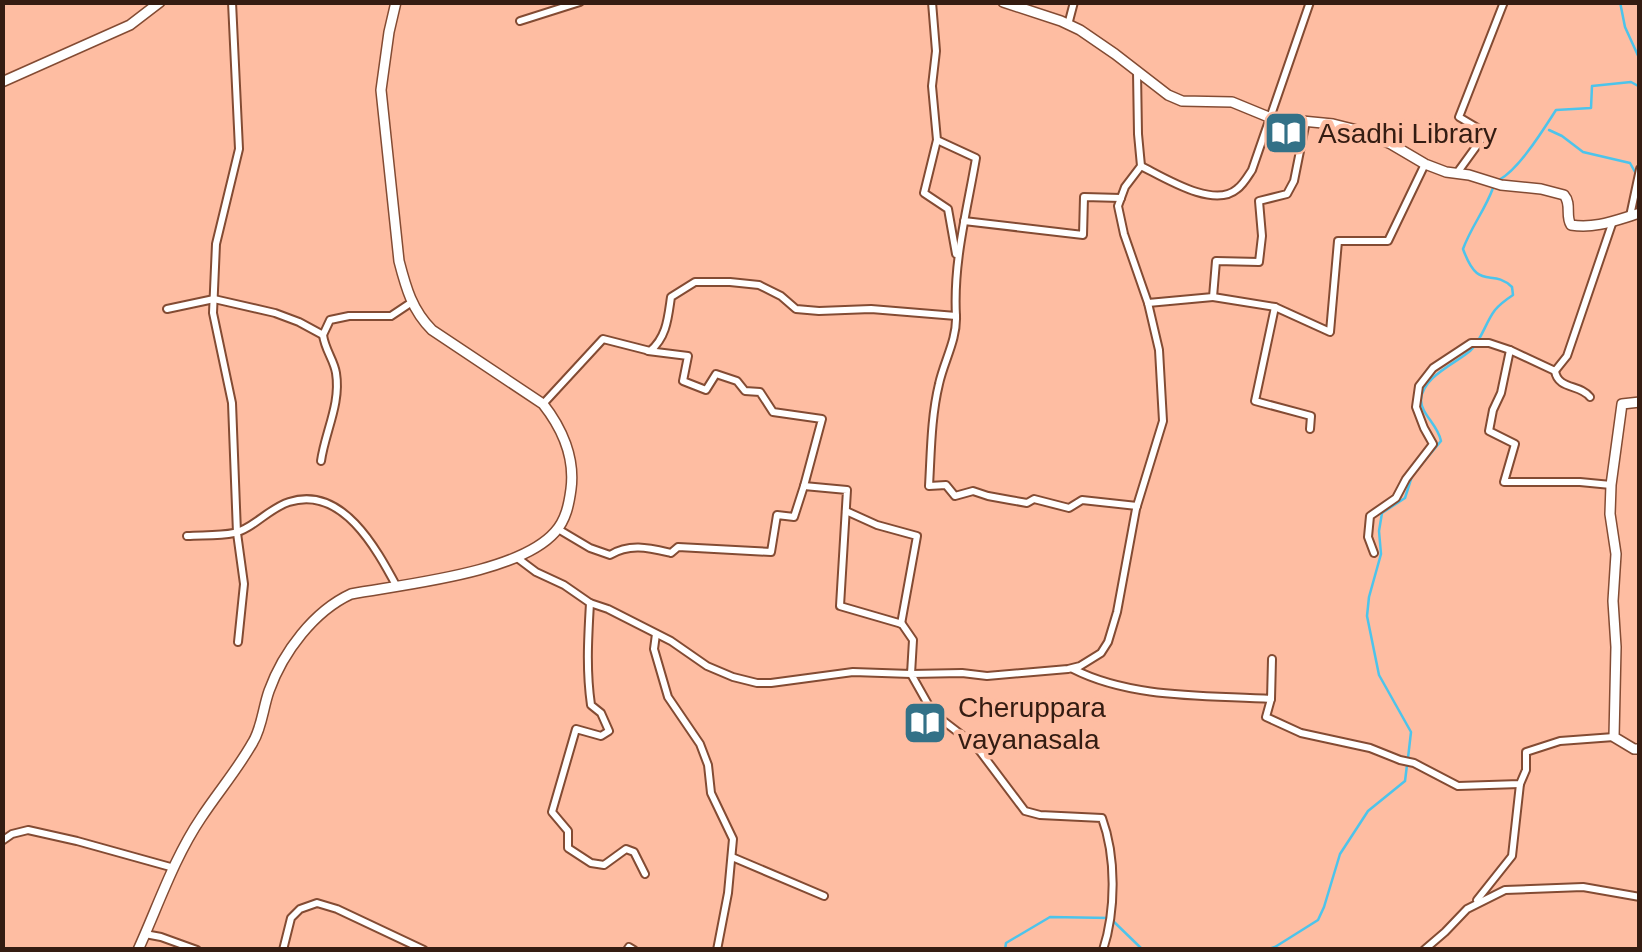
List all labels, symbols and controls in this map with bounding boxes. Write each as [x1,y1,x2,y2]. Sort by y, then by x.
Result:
library icon: Asadhi Library [1263,110,1309,156]
place label: Asadhi Library [1318,118,1497,149]
place label: Cheruppara vayanasala [958,692,1106,755]
library icon: Cheruppara vayanasala [902,700,948,746]

